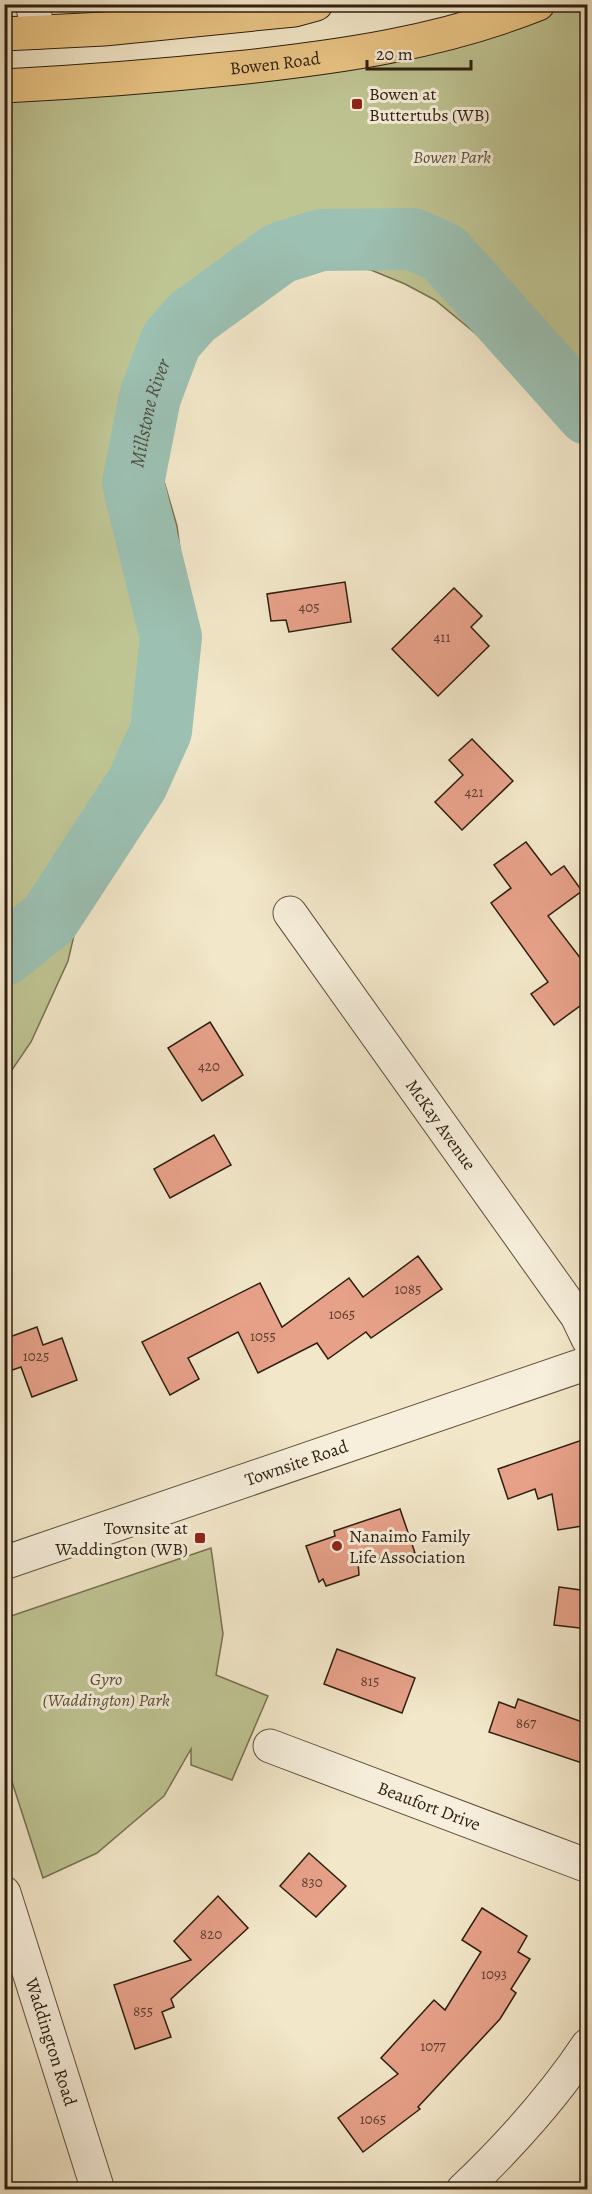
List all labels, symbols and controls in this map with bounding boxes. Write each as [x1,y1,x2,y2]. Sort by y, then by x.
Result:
scale bar [367,33,470,71]
text: 20 m [376,42,413,66]
street label: Bowen Road [229,46,322,81]
place label: Bowen at Buttertubs (WB) [369,82,489,127]
marker: Bowen at Buttertubs (WB) [350,97,364,111]
park label: Bowen Park [413,145,491,169]
water label: Millstone River [123,354,177,470]
house number: 405 [298,597,320,617]
house number: 411 [433,627,451,647]
house number: 421 [464,782,484,802]
house number: 420 [198,1056,220,1076]
street label: McKay Avenue [400,1074,481,1175]
house number: 1085 [395,1279,421,1299]
house number: 1065 [329,1304,355,1324]
house number: 1055 [250,1326,276,1346]
house number: 1025 [23,1346,49,1366]
street label: Townsite Road [242,1434,351,1492]
place label: Townsite at Waddington (WB) [54,1516,188,1561]
place label: Nanaimo Family Life Association [349,1524,471,1569]
marker: Townsite at Waddington (WB) [193,1531,207,1545]
marker: Nanaimo Family Life Association [330,1539,344,1553]
park label: Gyro (Waddington) Park [42,1667,170,1712]
house number: 815 [361,1671,379,1691]
house number: 867 [516,1713,537,1733]
street label: Beaufort Drive [374,1776,484,1836]
house number: 830 [301,1872,323,1892]
house number: 820 [200,1924,222,1944]
house number: 1093 [481,1964,507,1984]
street label: Waddington Road [19,1974,83,2109]
house number: 855 [133,2001,153,2021]
house number: 1077 [420,2036,447,2056]
house number: 1065 [360,2109,386,2129]

